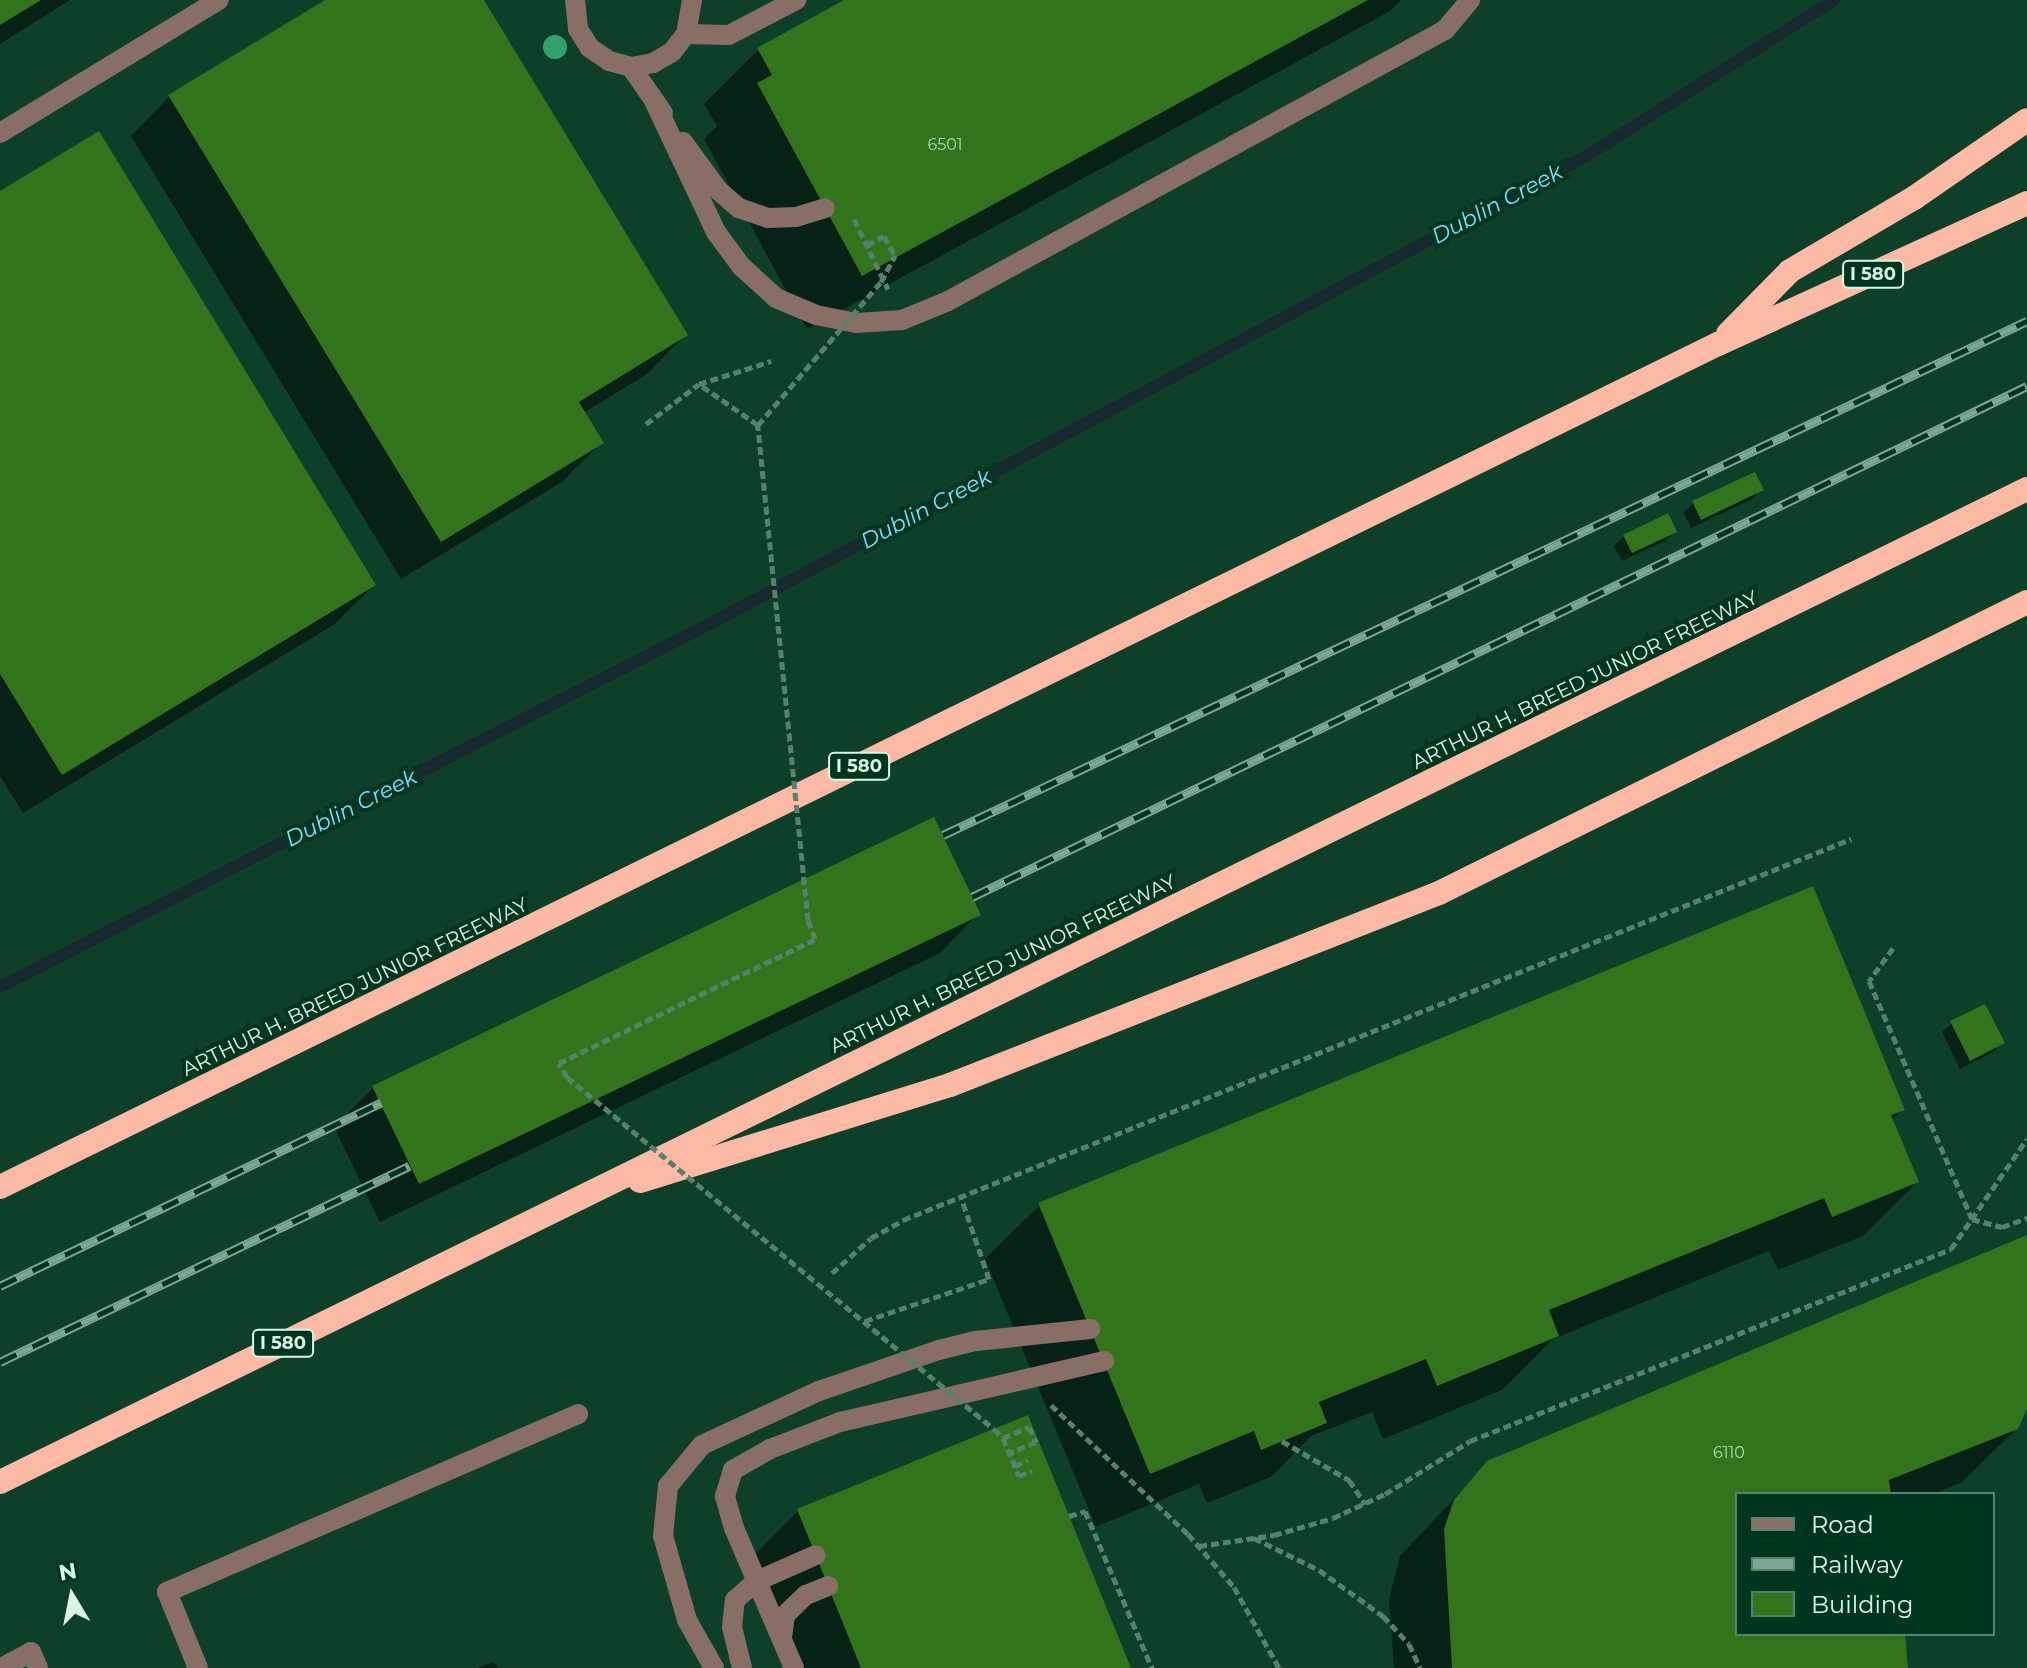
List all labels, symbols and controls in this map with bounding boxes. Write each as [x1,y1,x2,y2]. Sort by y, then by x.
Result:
house number: 6501 [927,135,963,155]
water label: Dublin Creek [1427,158,1567,250]
road number: I 580 [1841,260,1905,288]
water label: Dublin Creek [856,463,996,555]
street label: ARTHUR H. BREED JUNIOR FREEWAY [1408,586,1762,774]
road number: I 580 [827,752,891,780]
water label: Dublin Creek [281,763,421,853]
street label: ARTHUR H. BREED JUNIOR FREEWAY [826,870,1180,1058]
street label: ARTHUR H. BREED JUNIOR FREEWAY [178,893,532,1081]
road number: I 580 [251,1329,315,1357]
house number: 6110 [1713,1443,1745,1463]
legend [1735,1492,1995,1636]
text: Road [1811,1510,1874,1539]
text: Railway [1811,1550,1903,1579]
north arrow [32,1556,112,1636]
text: N [57,1557,79,1587]
text: Building [1811,1590,1914,1619]

